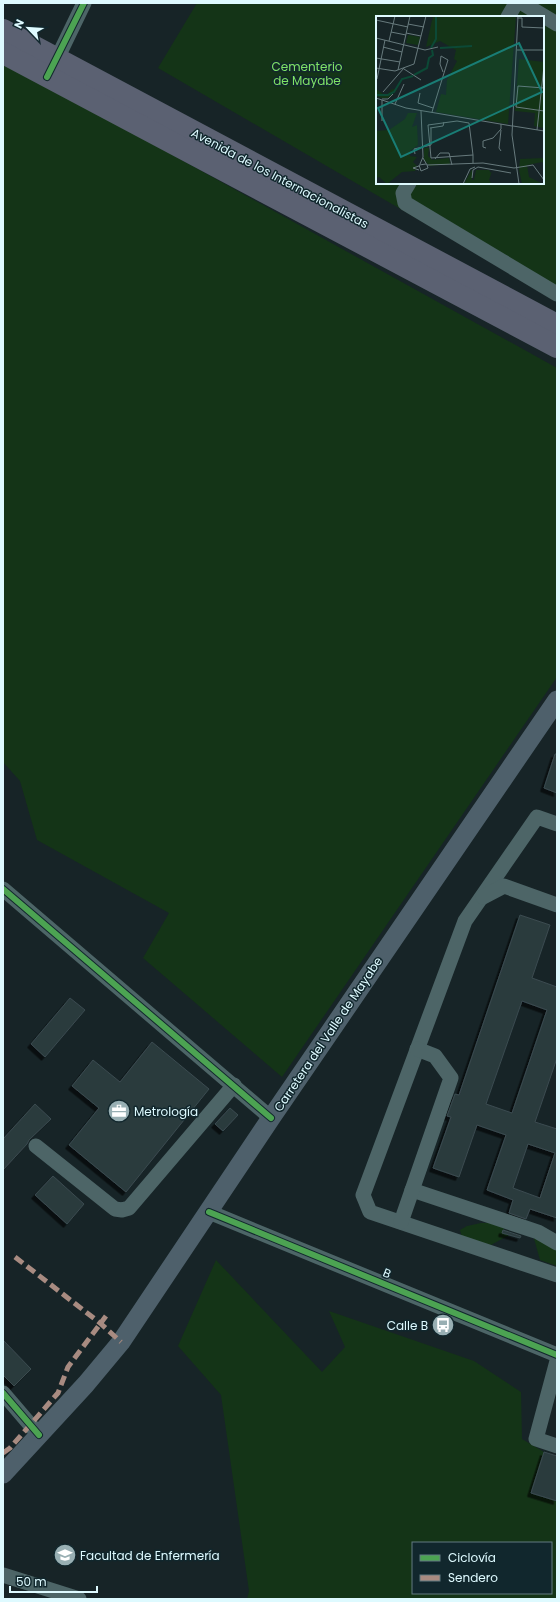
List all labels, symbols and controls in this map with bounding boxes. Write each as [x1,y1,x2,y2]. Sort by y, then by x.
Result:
north arrow [8,8,48,48]
inset map [376,16,544,184]
text: N [10,17,28,31]
park label: Cementerio de Mayabe [271,58,343,89]
street label: Avenida de los Internacionalistas [188,124,372,232]
street label: Carretera del Valle de Mayabe [270,953,386,1115]
office icon: Metrología [106,1098,132,1124]
place label: Metrología [134,1103,198,1120]
street label: B [380,1264,394,1282]
bus stop icon: Calle B [430,1312,456,1338]
place label: Calle B [387,1317,428,1334]
school or university icon: Facultad de Enfermería [52,1542,78,1568]
legend [412,1542,552,1594]
place label: Facultad de Enfermería [80,1547,220,1564]
text: Ciclovía [448,1549,496,1566]
scale bar [10,1568,97,1594]
text: Sendero [448,1569,498,1586]
text: 50 m [16,1573,47,1590]

